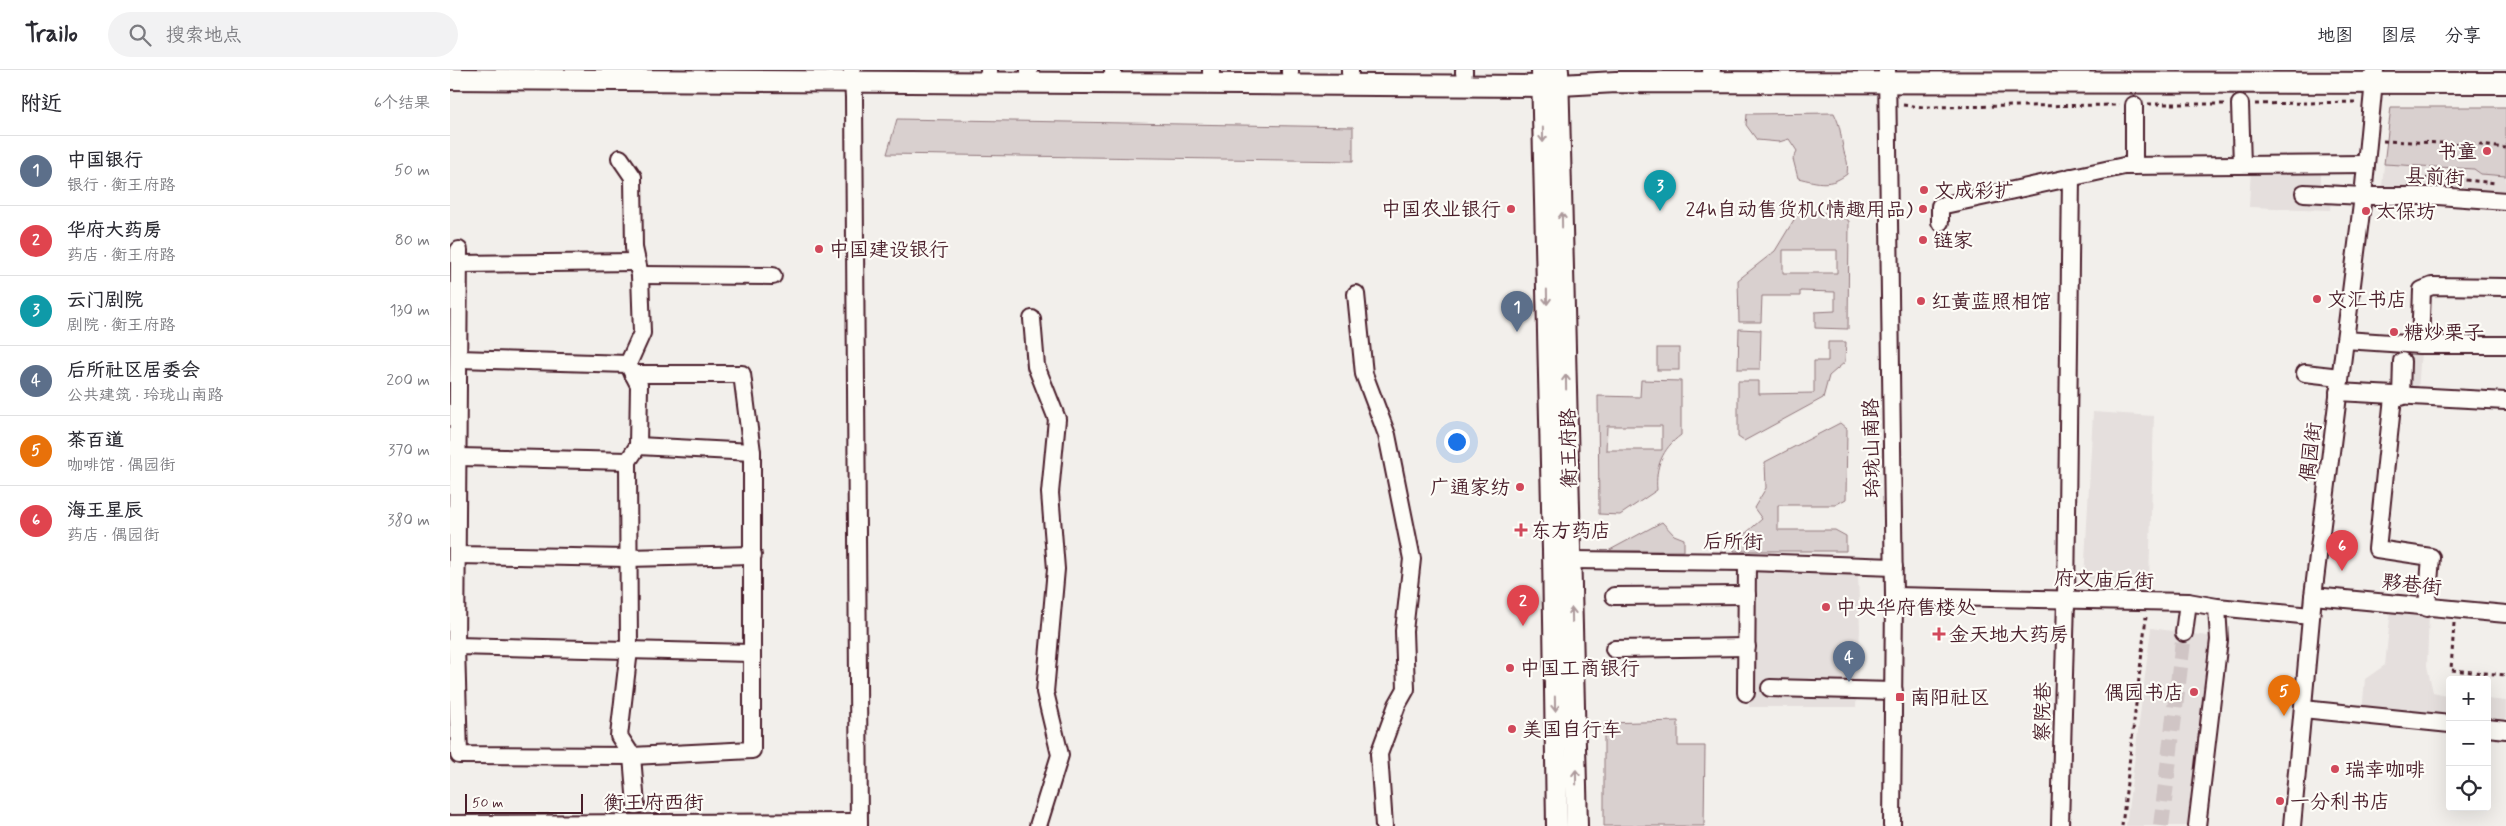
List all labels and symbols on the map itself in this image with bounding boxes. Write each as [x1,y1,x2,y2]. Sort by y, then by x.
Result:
one-way arrow [1538,126,1547,142]
place label: 书童 [2437,139,2477,166]
marker: 书童 [2481,145,2493,157]
street label: 县前街 [2404,162,2466,193]
pin: 3 [1644,170,1676,211]
place label: 文成彩扩 [1934,178,2014,205]
marker: 文成彩扩 [1918,184,1930,196]
place label: 中国农业银行 [1381,197,1501,224]
place label: 24h自动售货机(情趣用品) [1685,197,1913,224]
place label: 太保坊 [2376,199,2436,226]
marker: 中国农业银行 [1505,203,1517,215]
marker: 24h自动售货机(情趣用品) [1917,203,1929,215]
marker: 太保坊 [2360,205,2372,217]
one-way arrow [1558,212,1567,228]
place label: 链家 [1933,228,1973,255]
marker: 链家 [1917,234,1929,246]
place label: 中国建设银行 [829,237,949,264]
marker: 中国建设银行 [813,243,825,255]
place label: 文汇书店 [2327,287,2407,314]
one-way arrow [1542,288,1552,305]
place label: 红黄蓝照相馆 [1931,289,2051,316]
pin: 1 [1501,291,1533,332]
marker: 文汇书店 [2311,293,2323,305]
marker: 红黄蓝照相馆 [1915,295,1927,307]
place label: 糖炒栗子 [2404,320,2484,347]
marker: 糖炒栗子 [2388,326,2400,338]
one-way arrow [1561,375,1571,391]
street label: 玲珑山南路 [1858,397,1887,498]
street label: 衡王府路 [1555,407,1584,488]
street label: 偶园街 [2294,421,2329,484]
your location [1444,429,1470,455]
place label: 广通家纺 [1430,475,1510,502]
marker: 广通家纺 [1514,481,1526,493]
place label: 东方药店 [1531,518,1611,545]
marker: 东方药店 [1515,524,1527,536]
street label: 后所街 [1703,528,1763,557]
pin: 6 [2326,530,2358,571]
street label: 府文庙后街 [2054,565,2154,596]
street label: 夥巷街 [2381,569,2443,602]
pin: 2 [1507,585,1539,626]
place label: 中央华府售楼处 [1836,595,1976,622]
marker: 中央华府售楼处 [1820,601,1832,613]
one-way arrow [1567,607,1577,624]
place label: 金天地大药房 [1949,622,2069,649]
marker: 金天地大药房 [1933,628,1945,640]
pin: 4 [1833,641,1865,682]
place label: 中国工商银行 [1520,656,1640,683]
marker: 中国工商银行 [1504,662,1516,674]
pin: 5 [2268,675,2300,716]
place label: 偶园书店 [2104,680,2184,707]
street label: 察院巷 [2029,681,2058,742]
place label: 南阳社区 [1910,685,1990,712]
marker: 偶园书店 [2188,686,2200,698]
marker: 南阳社区 [1894,691,1906,703]
one-way arrow [1550,696,1560,712]
place label: 美国自行车 [1522,717,1622,744]
marker: 美国自行车 [1506,723,1518,735]
place label: 瑞幸咖啡 [2345,757,2425,784]
marker: 瑞幸咖啡 [2329,763,2341,775]
one-way arrow [1571,770,1581,786]
place label: 一分利书店 [2290,789,2390,816]
street label: 衡王府西街 [604,790,704,817]
scale bar [465,791,582,814]
marker: 一分利书店 [2274,795,2286,807]

